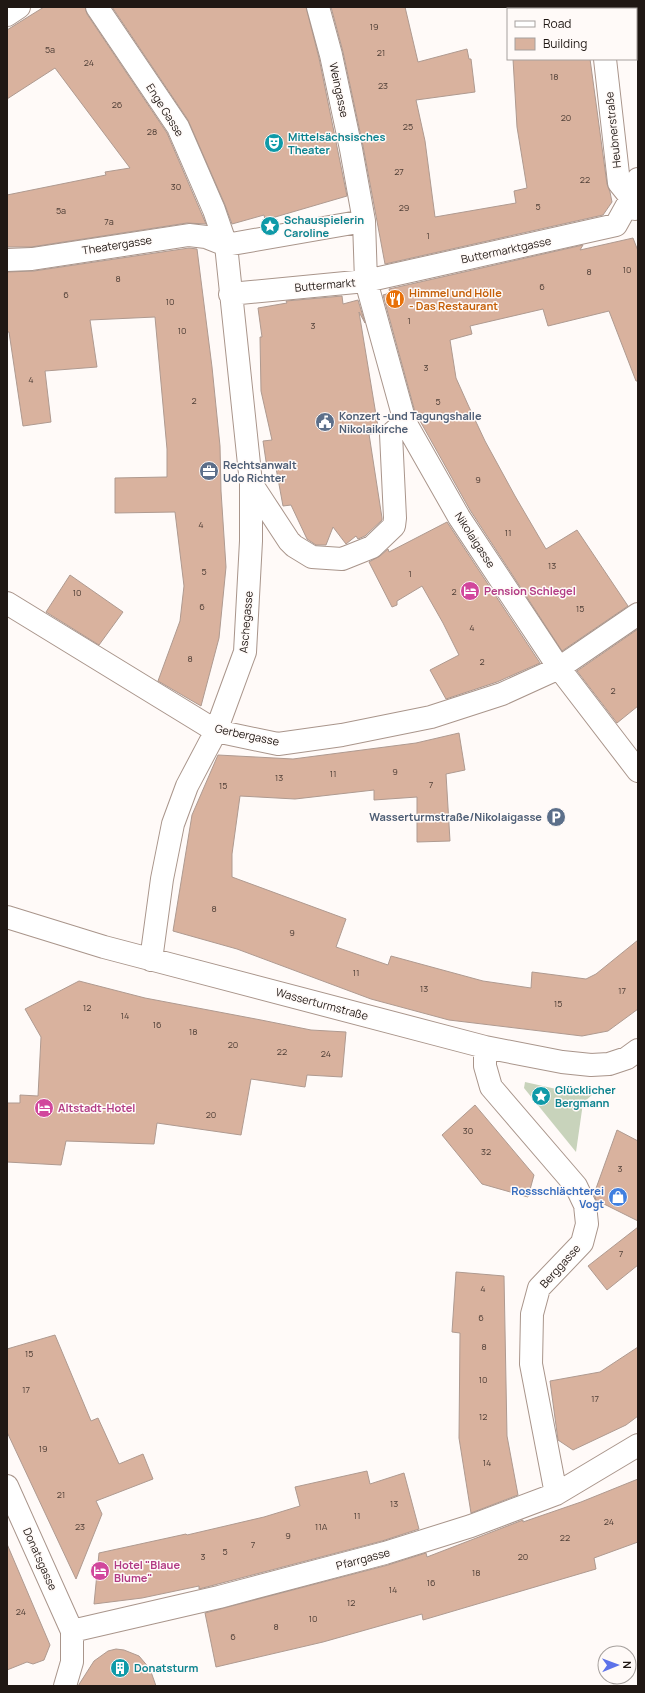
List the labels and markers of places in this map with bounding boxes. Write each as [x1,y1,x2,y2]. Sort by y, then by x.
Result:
place label: Mittelsächsisches Theater [288,129,385,157]
theatre icon: Mittelsächsisches Theater [263,132,285,154]
place label: Schauspielerin Caroline [284,212,364,240]
place icon: Schauspielerin Caroline [259,215,281,237]
place label: Himmel und Hölle - Das Restaurant [409,285,502,313]
restaurant icon: Himmel und Hölle - Das Restaurant [384,288,406,310]
place label: Konzert -und Tagungshalle Nikolaikirche [339,408,482,436]
public building icon: Konzert -und Tagungshalle Nikolaikirche [314,411,336,433]
place label: Rechtsanwalt Udo Richter [223,457,297,485]
office icon: Rechtsanwalt Udo Richter [198,460,220,482]
hotel icon: Pension Schlegel [459,580,481,602]
place label: Pension Schlegel [484,583,576,598]
parking icon: Wasserturmstraße/Nikolaigasse [545,806,567,828]
place label: Wasserturmstraße/Nikolaigasse [369,809,542,824]
place label: Glücklicher Bergmann [555,1082,616,1110]
place icon: Glücklicher Bergmann [530,1085,552,1107]
hotel icon: Altstadt-Hotel [33,1097,55,1119]
place label: Altstadt-Hotel [58,1100,135,1115]
place label: Rossschlächterei Vogt [511,1183,604,1211]
shop icon: Rossschlächterei Vogt [607,1186,629,1208]
place label: Hotel "Blaue Blume" [114,1557,180,1585]
hotel icon: Hotel "Blaue Blume" [89,1560,111,1582]
building icon: Donatsturm [109,1657,131,1679]
place label: Donatsturm [134,1660,198,1675]

